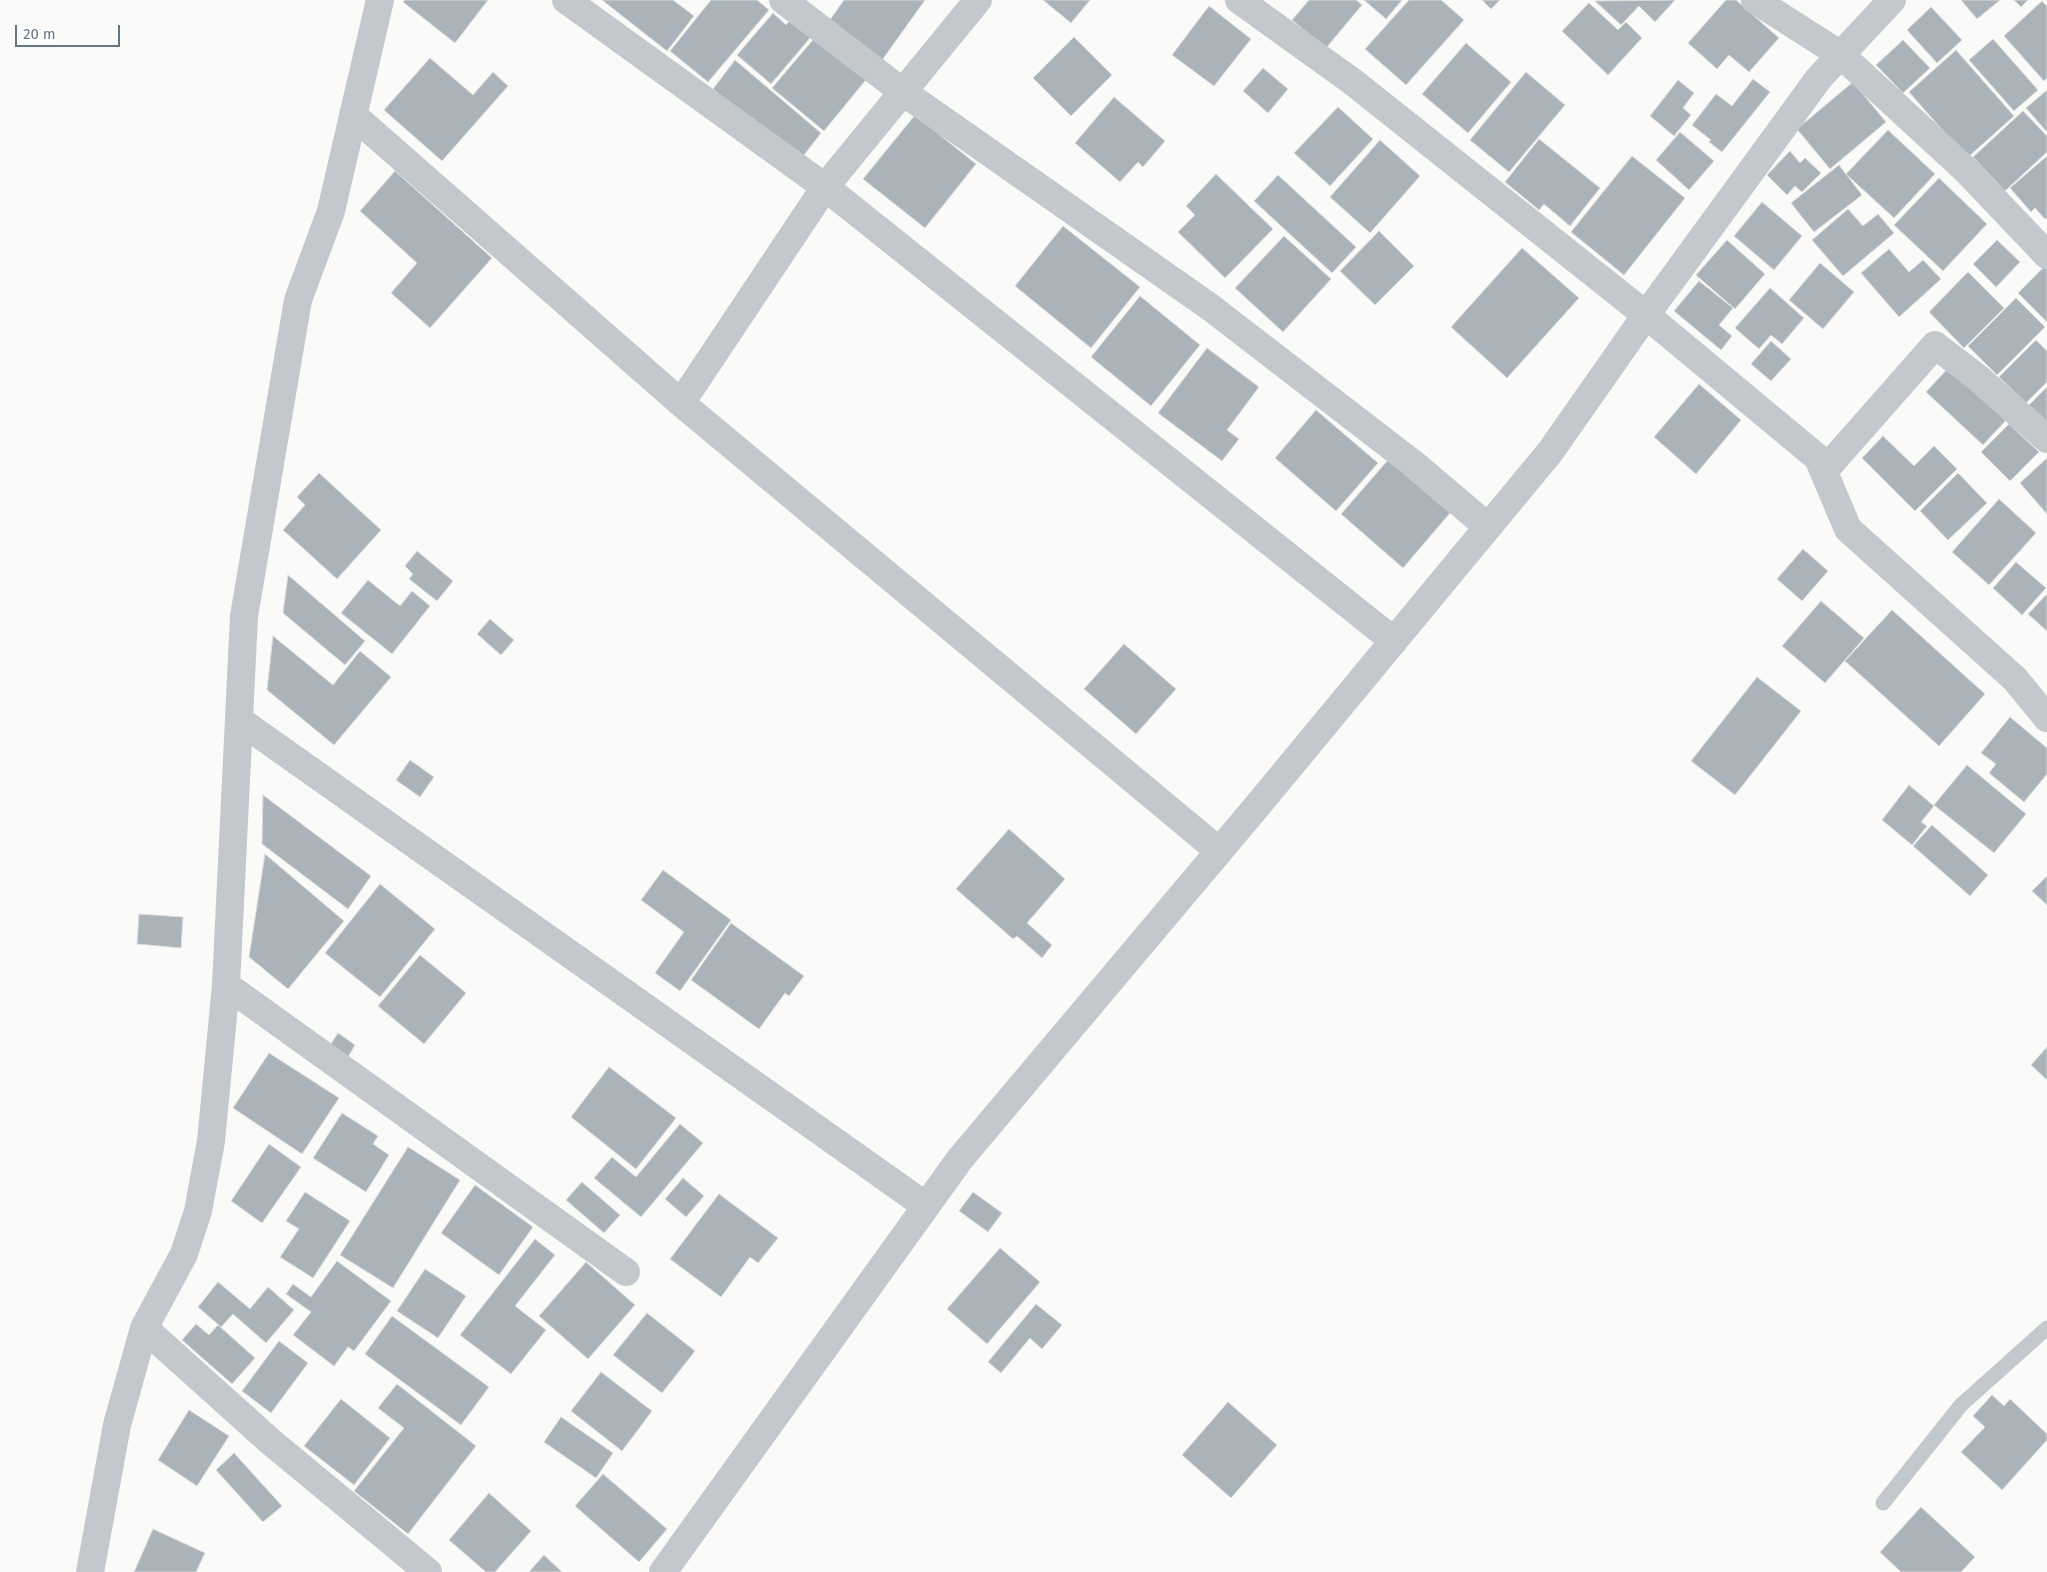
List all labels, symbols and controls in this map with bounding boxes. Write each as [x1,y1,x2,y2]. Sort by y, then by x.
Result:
scale bar [18,15,122,47]
text: 20 m [23,25,56,43]

